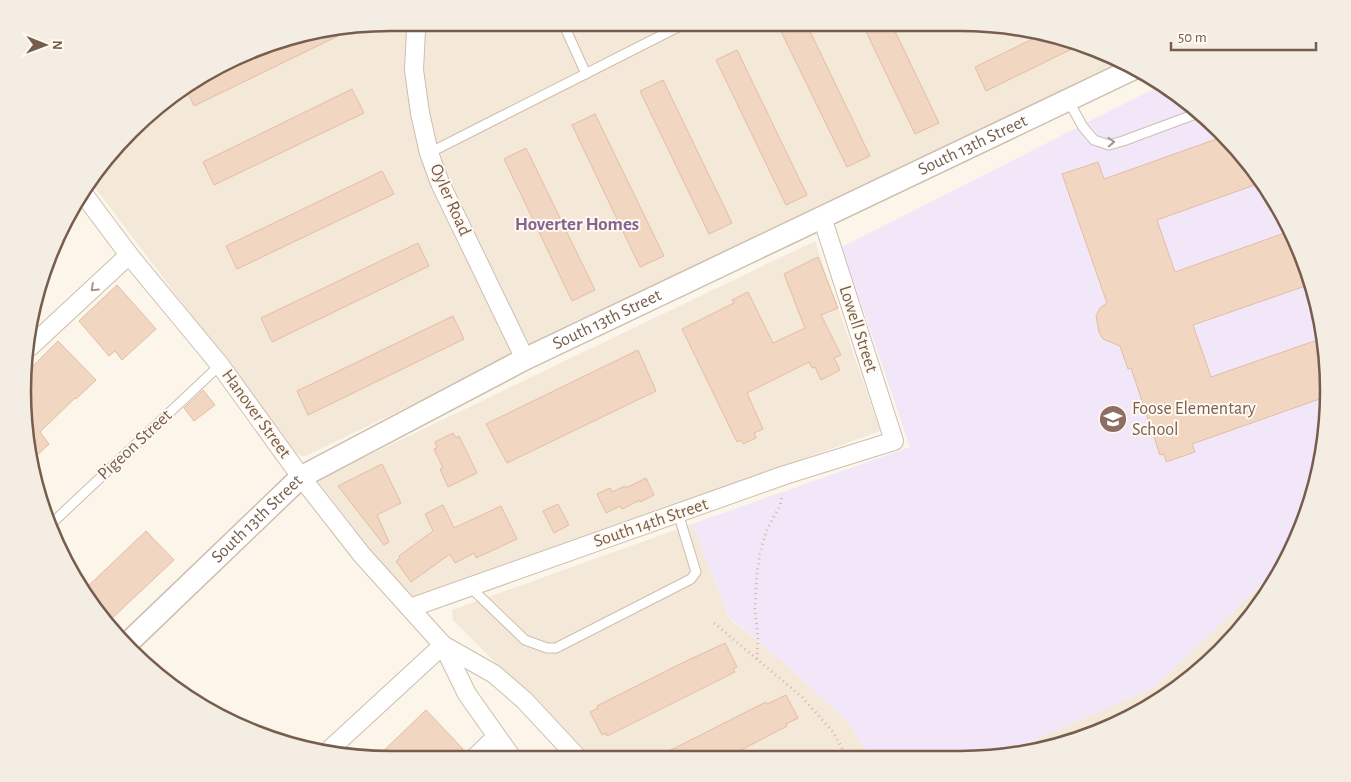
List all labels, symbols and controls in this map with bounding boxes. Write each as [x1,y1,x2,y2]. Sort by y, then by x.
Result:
north arrow [20,20,70,70]
scale bar [1171,20,1316,52]
text: 50 m [1178,30,1207,45]
text: N [50,40,64,50]
street label: South 13th Street [915,112,1030,179]
one-way arrow [1108,137,1116,148]
street label: Oyler Road [426,161,474,239]
district label: Hoverter Homes [515,215,639,234]
one-way arrow [90,282,99,291]
street label: Lowell Street [835,283,881,375]
street label: South 13th Street [550,286,665,353]
street label: Hanover Street [218,366,294,462]
place label: Foose Elementary School [1132,400,1256,439]
school or university icon: Foose Elementary School [1098,404,1128,434]
street label: Pigeon Street [94,406,176,484]
street label: South 13th Street [208,471,306,567]
street label: South 14th Street [592,495,711,551]

